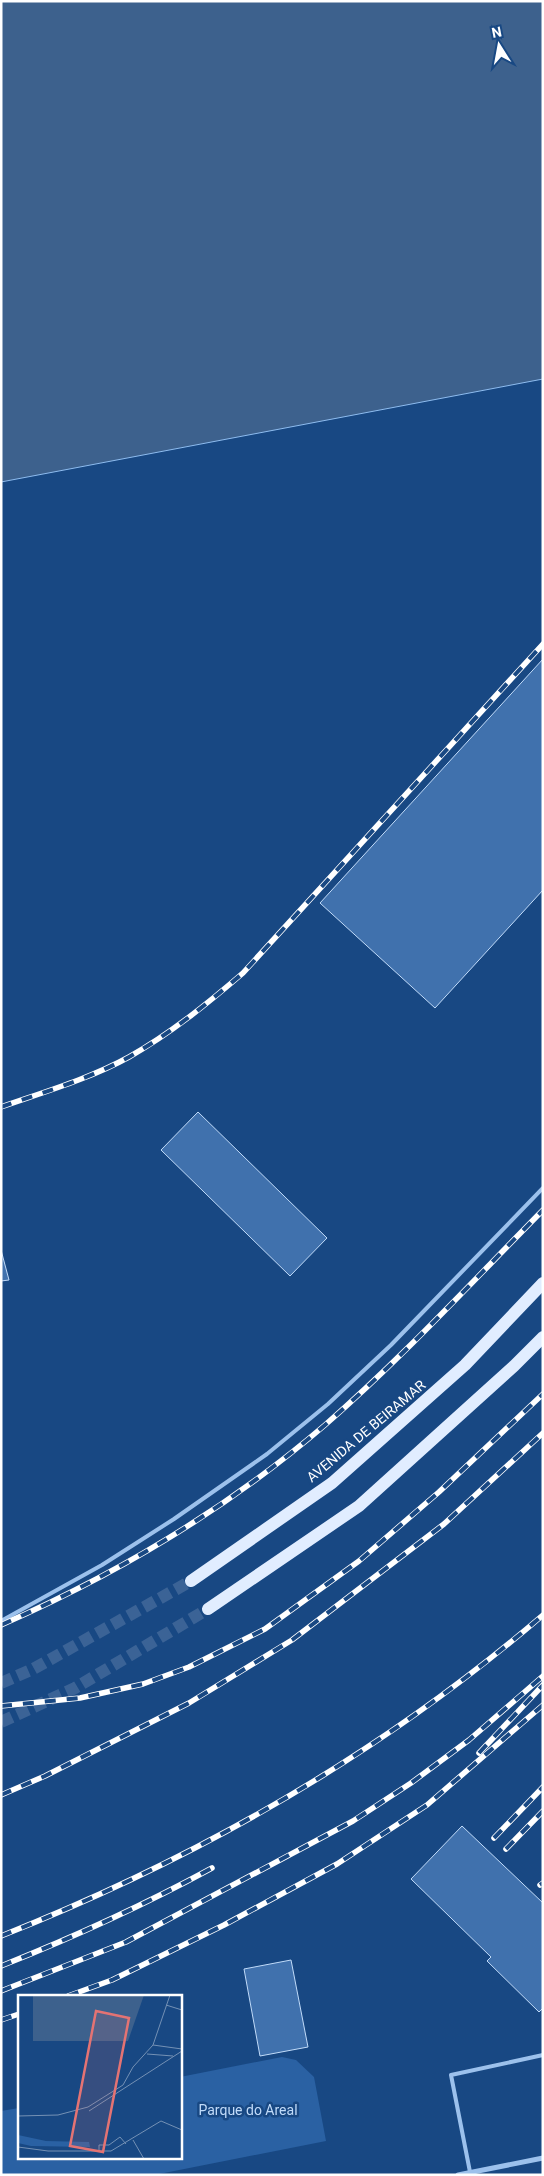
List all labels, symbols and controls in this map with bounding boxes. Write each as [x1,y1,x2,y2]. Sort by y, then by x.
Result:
north arrow [474,20,524,70]
text: N [490,23,503,41]
street label: AVENIDA DE BEIRAMAR [303,1376,429,1485]
inset map [18,1995,181,2158]
park label: Parque do Areal [198,2102,298,2118]

